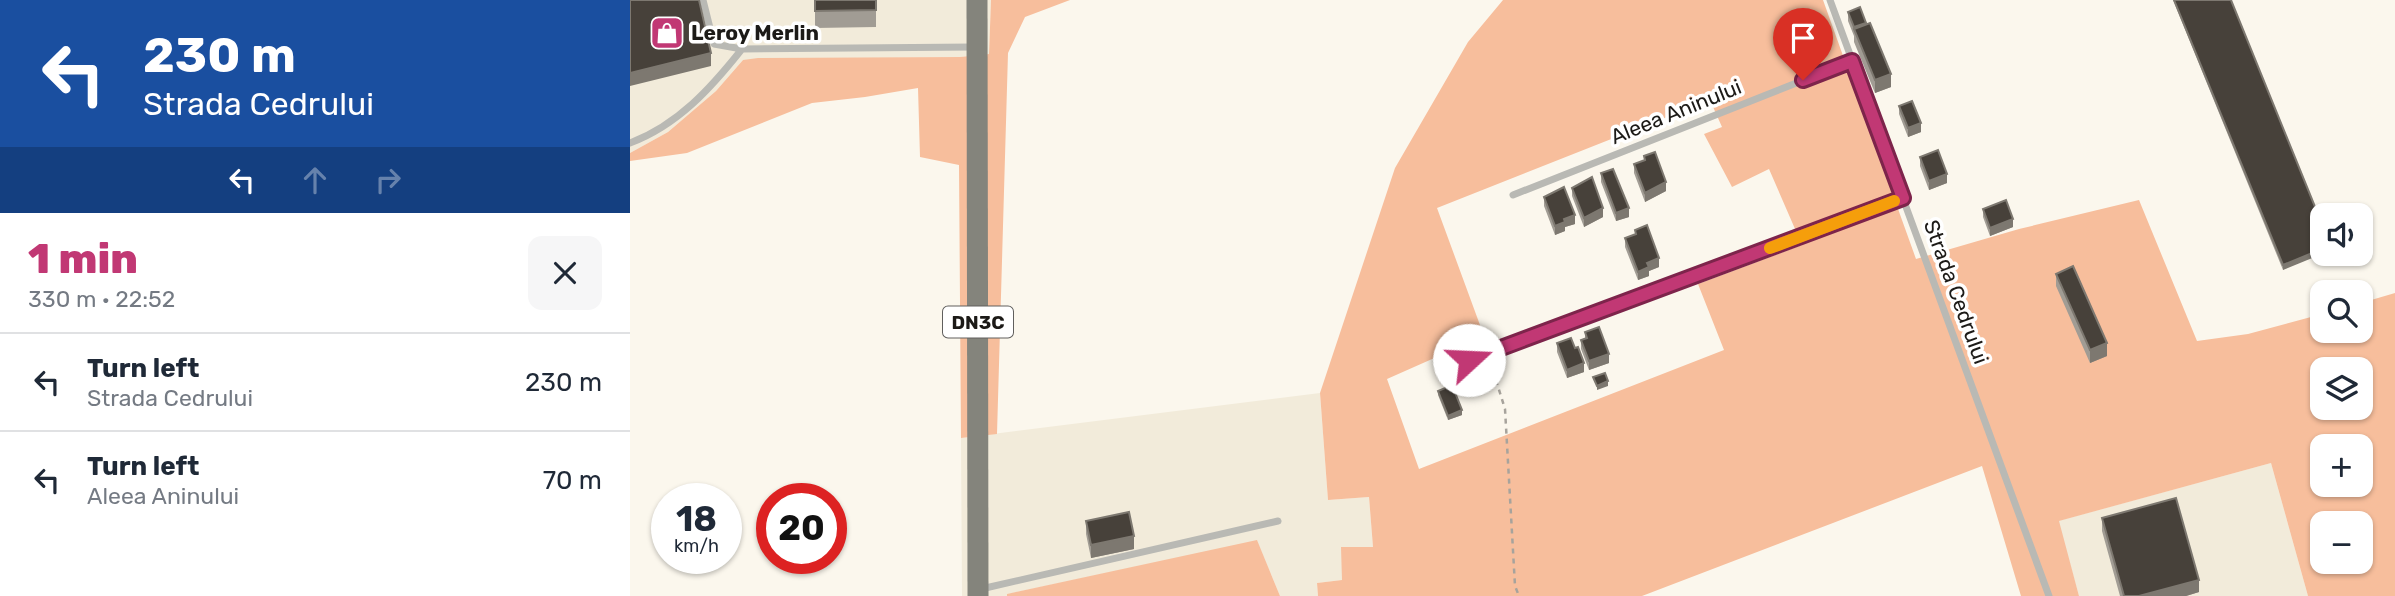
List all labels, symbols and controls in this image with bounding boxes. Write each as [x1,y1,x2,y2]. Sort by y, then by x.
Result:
pin [1773,8,1833,80]
shop icon: Leroy Merlin [648,14,686,52]
icon: arrive [1784,19,1822,57]
place label: Leroy Merlin [691,20,819,45]
text: 230 m [143,26,296,84]
icon: left [28,28,119,119]
street label: Aleea Aninului [1607,74,1745,149]
text: Strada Cedrului [143,85,374,123]
icon: left [223,161,261,199]
icon: ahead [296,161,334,199]
icon: right [369,161,407,199]
map controls [2310,203,2373,574]
button: sound [2310,203,2373,266]
street label: Strada Cedrului [1919,216,1994,367]
text: 1 min [28,234,138,284]
button: close [528,236,602,310]
button: search [2310,280,2373,343]
text: 330 m · 22:52 [28,285,175,313]
road number: DN3C [943,306,1013,338]
position arrow [1432,323,1506,397]
text: Turn left [87,353,199,384]
button: layers [2310,357,2373,420]
icon: left [28,363,66,401]
text: 230 m [525,367,602,398]
text: Strada Cedrului [87,384,253,412]
button: + [2310,434,2373,497]
text: Turn left [87,451,199,482]
icon: left [28,461,66,499]
text: 70 m [543,465,602,496]
text: Aleea Aninului [87,482,239,510]
speed limit sign: 20 [756,483,847,574]
text: 18 [676,498,717,540]
button: − [2310,511,2373,574]
text: km/h [674,535,719,557]

